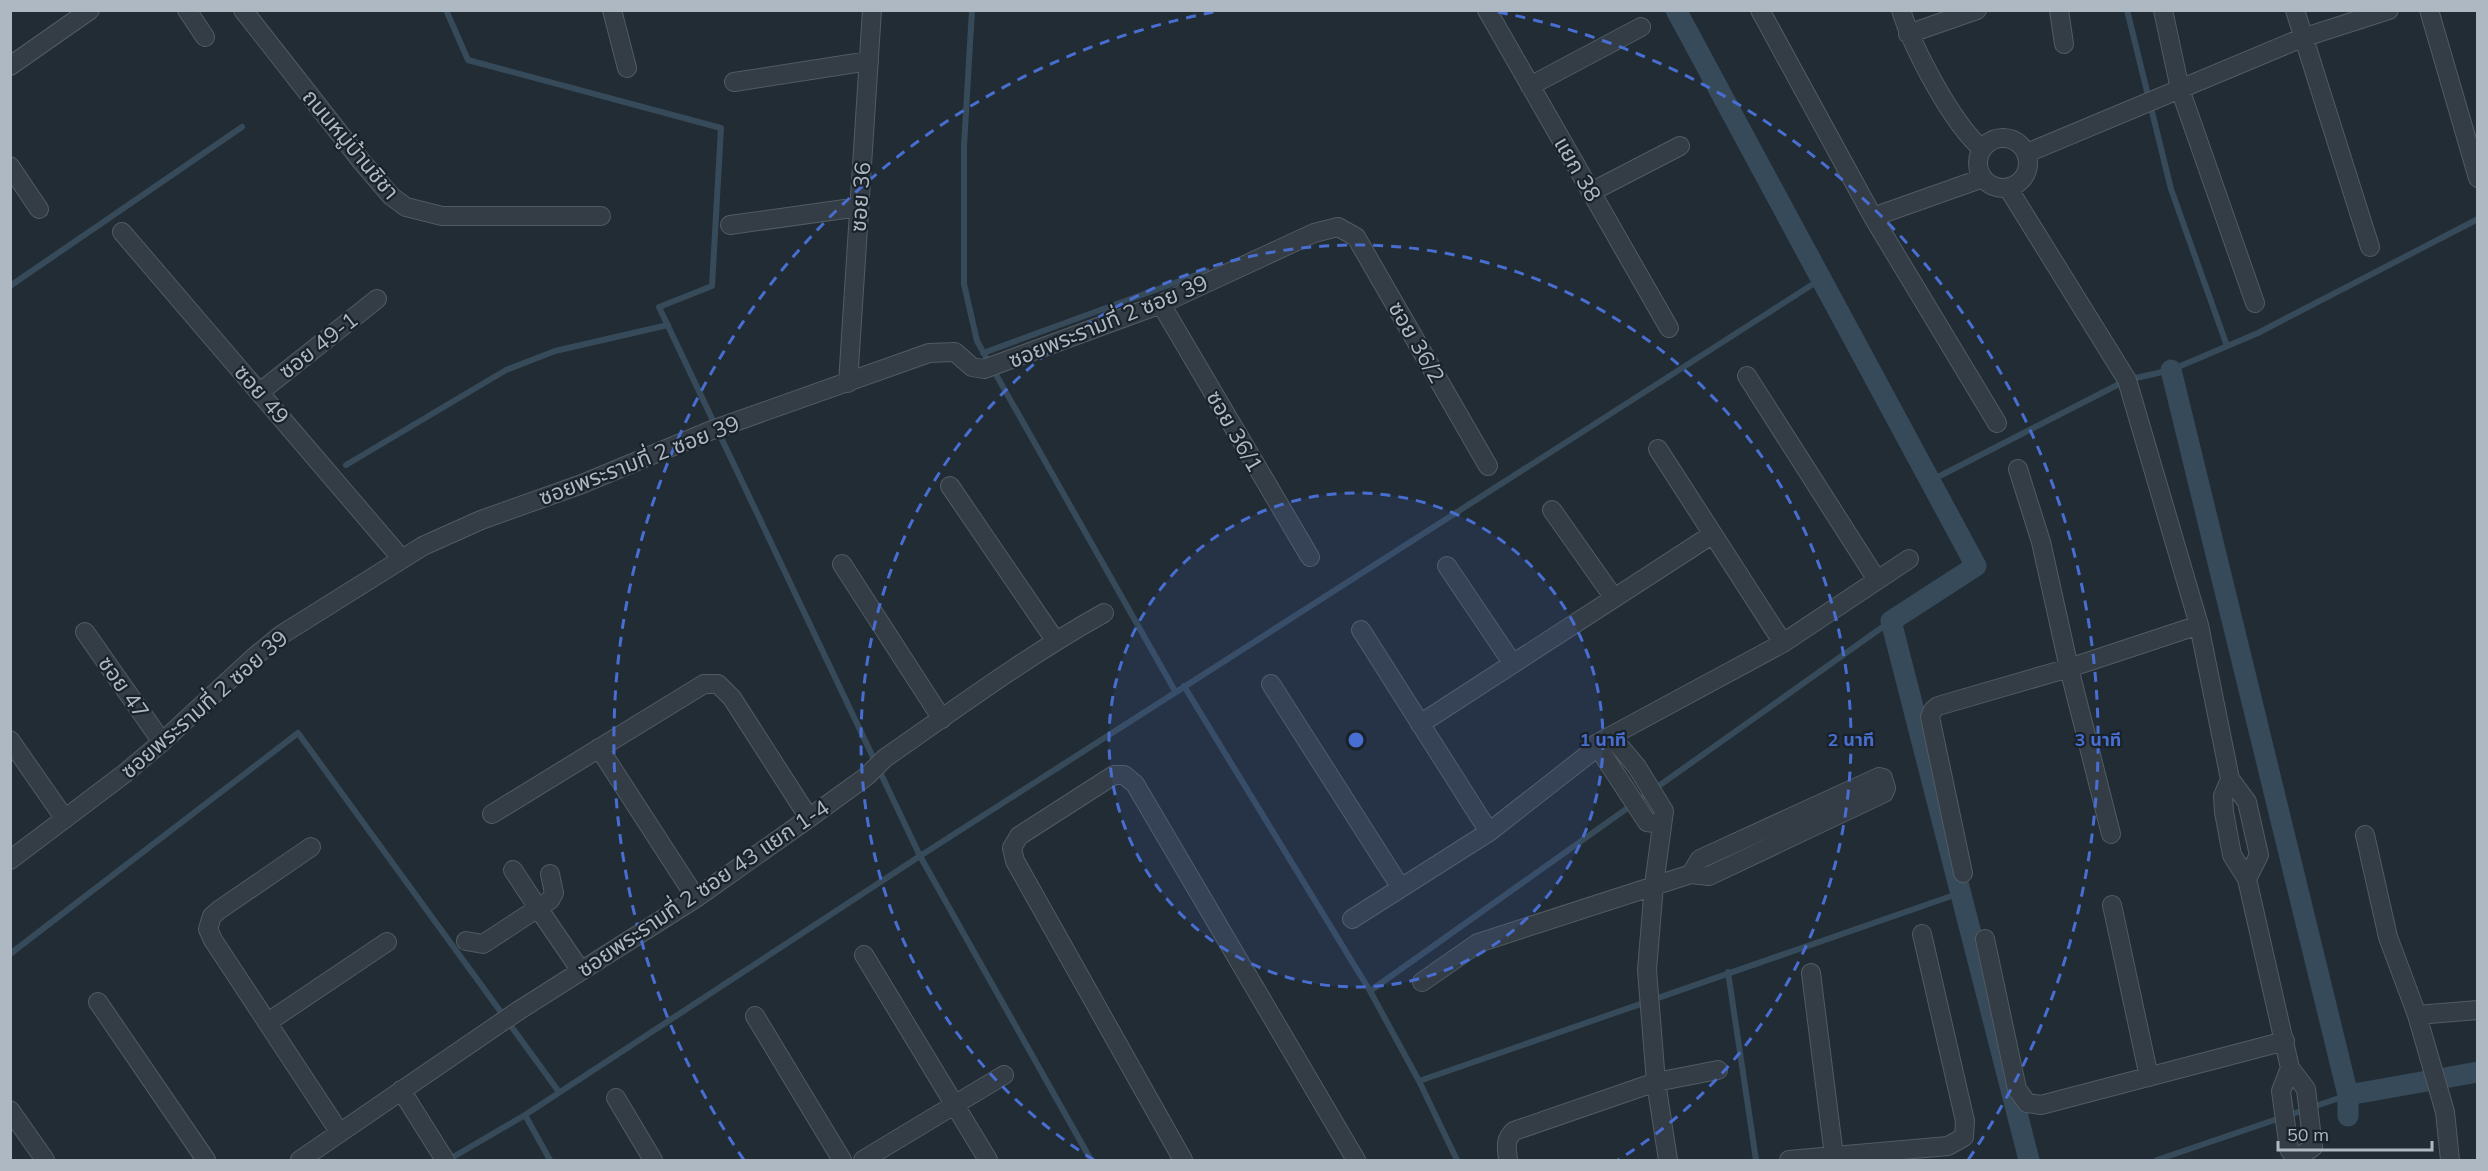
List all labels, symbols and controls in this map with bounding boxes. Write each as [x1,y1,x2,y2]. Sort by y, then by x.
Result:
street label: ถนนหมู่บ้านชิชา [297,83,405,205]
street label: แยก 38 [1548,132,1608,206]
street label: ซอย 36 [844,161,876,233]
street label: ซอยพระรามที่ 2 ซอย 39 [1004,267,1212,374]
street label: ซอย 36/2 [1382,296,1452,388]
street label: ซอย 49-1 [273,305,363,385]
street label: ซอย 49 [228,358,296,430]
street label: ซอย 36/1 [1200,385,1270,477]
street label: ซอยพระรามที่ 2 ซอย 39 [534,408,743,511]
street label: ซอยพระรามที่ 2 ซอย 39 [114,623,293,784]
street label: ซอย 47 [92,650,156,724]
text: 1 นาที [1580,728,1626,751]
text: 2 นาที [1828,728,1874,751]
text: 3 นาที [2075,728,2121,751]
centre of rings [1346,730,1366,750]
street label: ซอยพระรามที่ 2 ซอย 43 แยก 1-4 [571,792,834,983]
scale bar [2278,1114,2432,1152]
text: 50 m [2287,1123,2329,1146]

